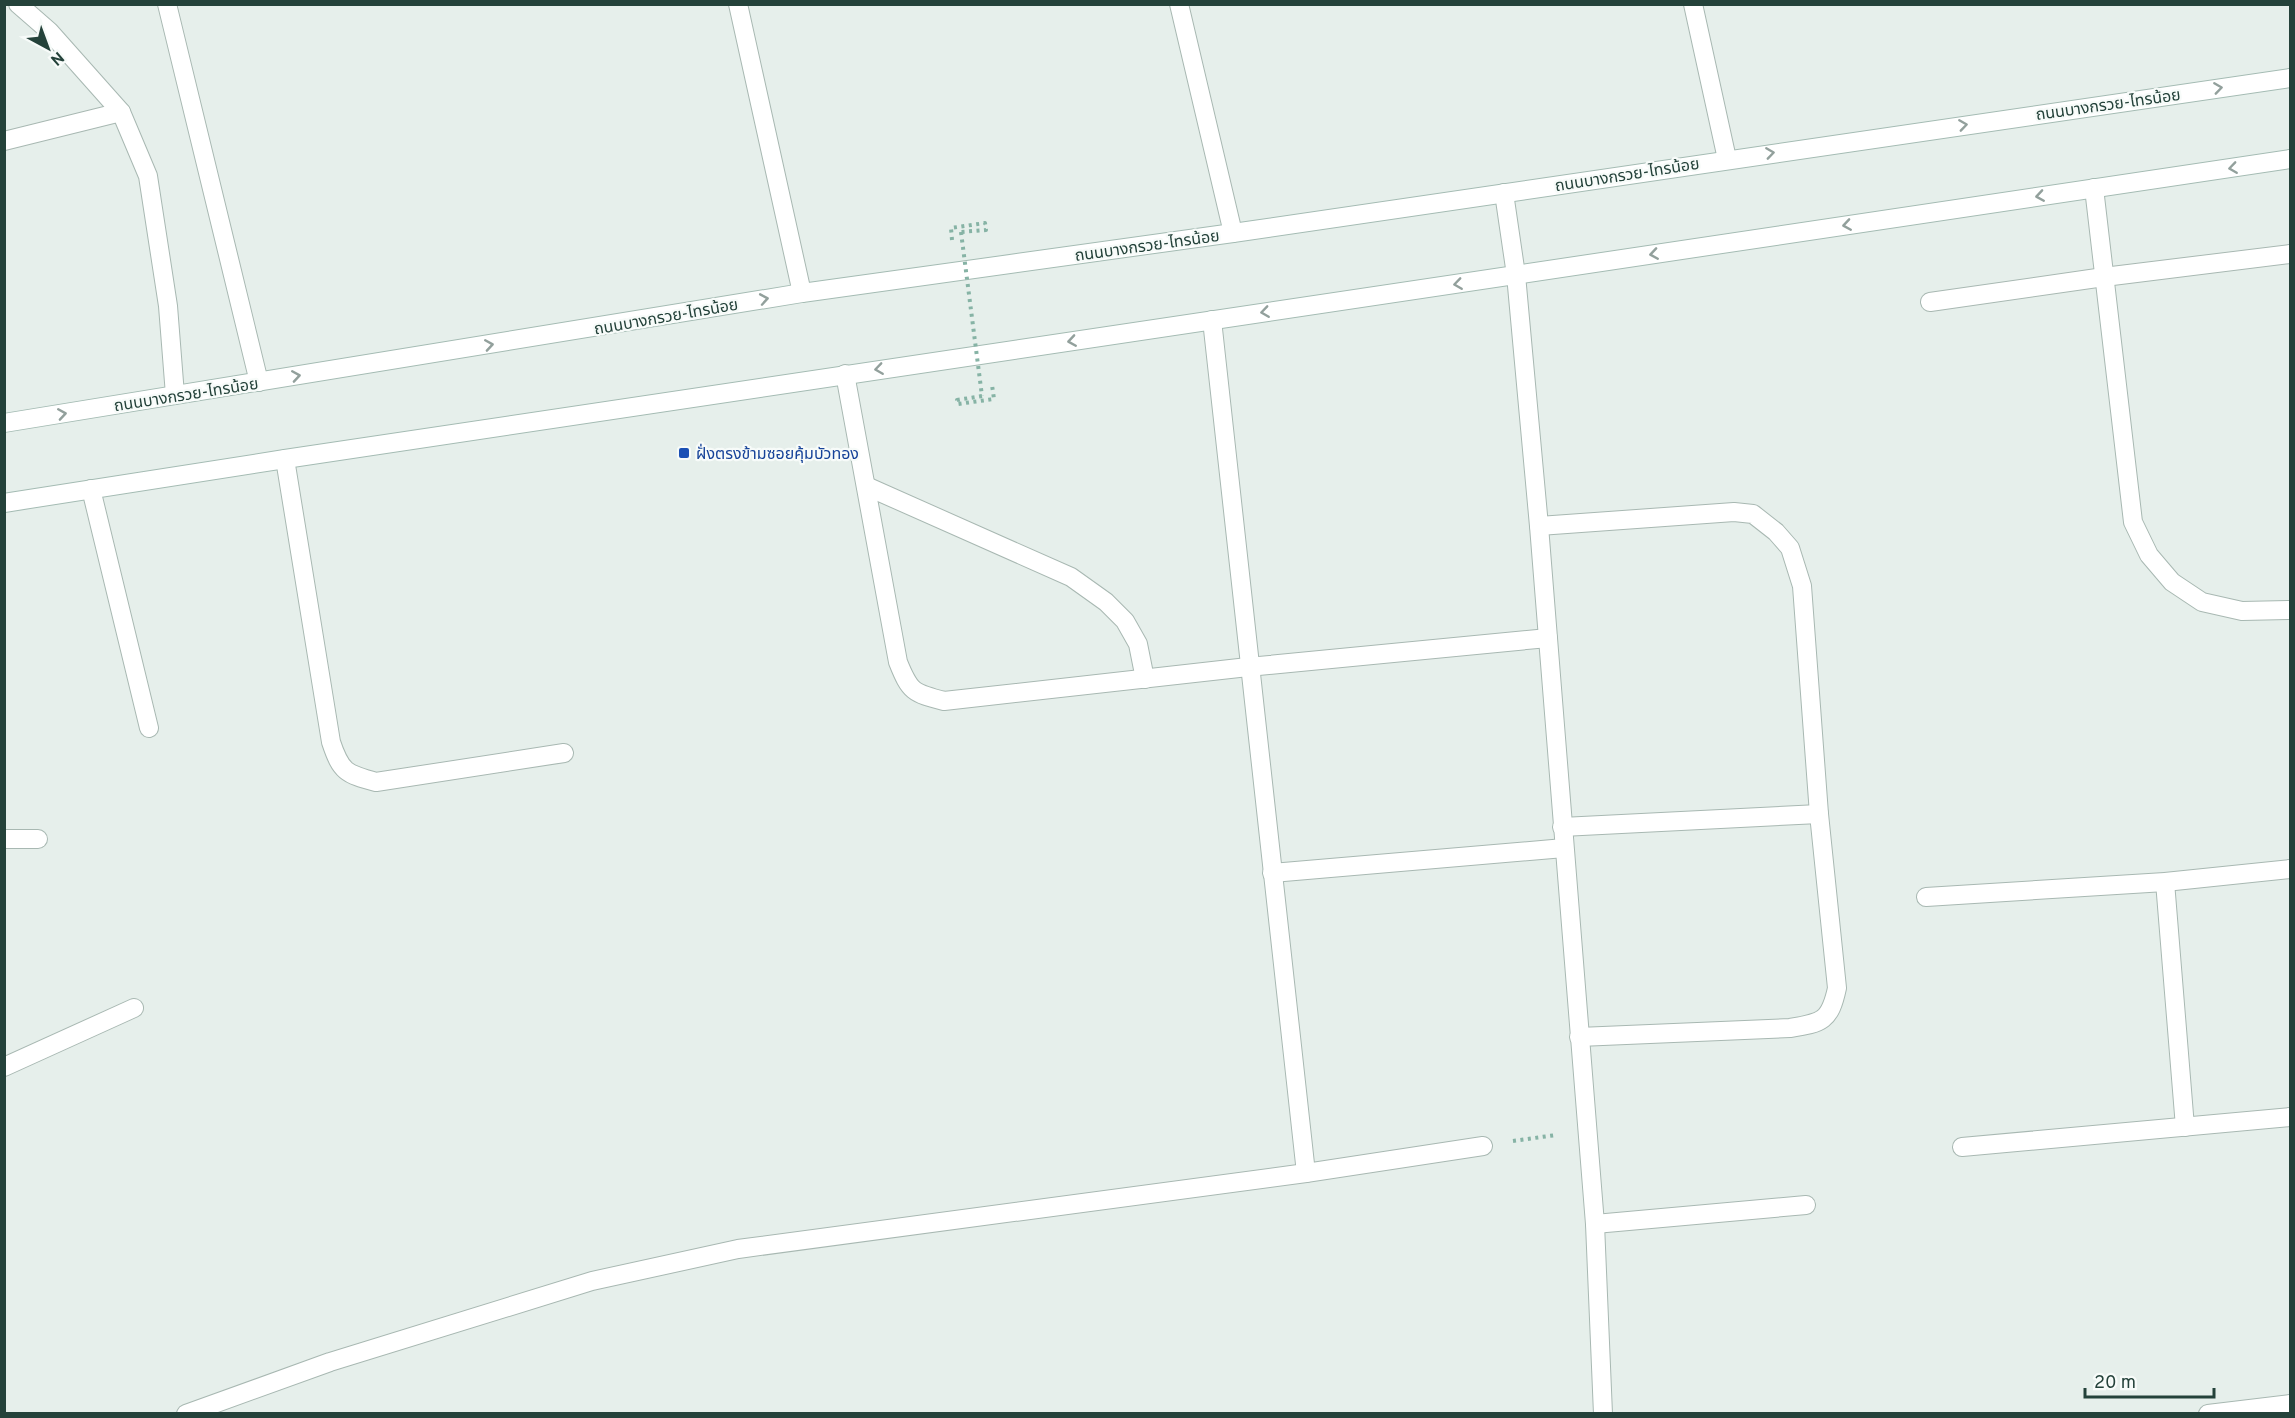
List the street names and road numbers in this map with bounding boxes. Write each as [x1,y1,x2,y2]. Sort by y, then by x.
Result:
street label: ถนนบางกรวย-ไทรน้อย [2035,86,2182,126]
street label: ถนนบางกรวย-ไทรน้อย [1554,155,1701,197]
street label: ถนนบางกรวย-ไทรน้อย [1074,227,1221,267]
street label: ถนนบางกรวย-ไทรน้อย [593,295,740,341]
street label: ถนนบางกรวย-ไทรน้อย [113,375,260,417]

